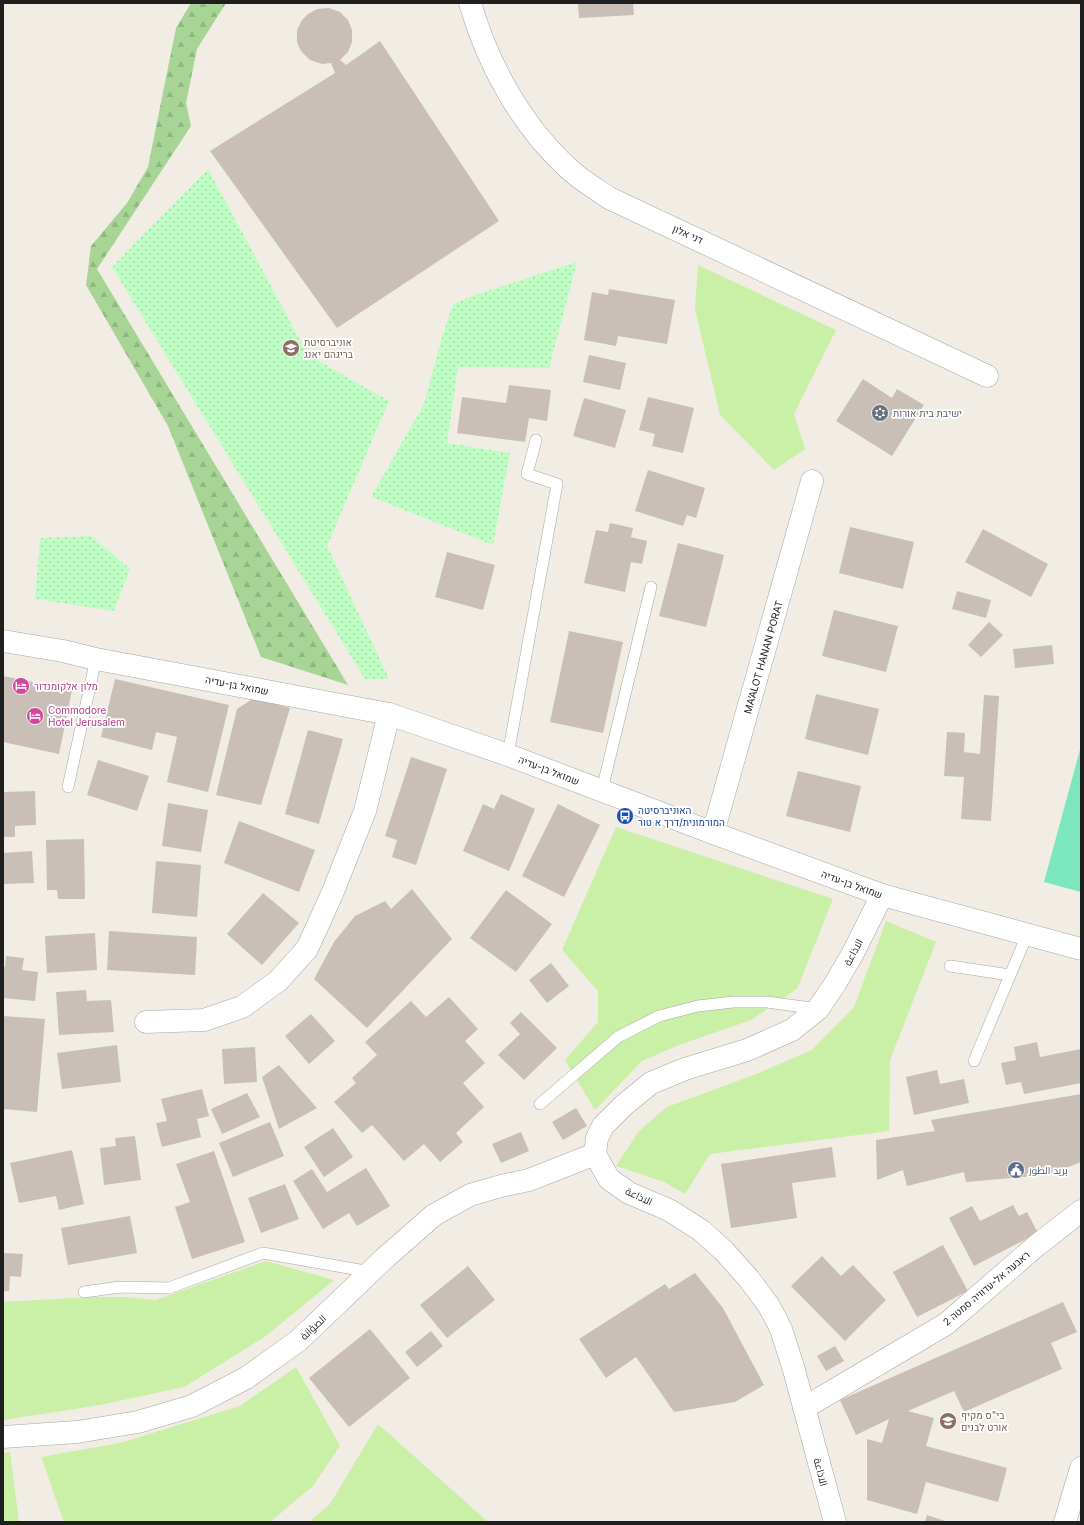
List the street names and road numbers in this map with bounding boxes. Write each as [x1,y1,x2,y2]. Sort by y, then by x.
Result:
street label: דני אלון [671,222,705,246]
street label: MA’ALOT HANAN PORAT [741,599,785,715]
street label: שמואל בן-עדיה [204,673,270,697]
street label: שמואל בן-עדיה [517,753,581,787]
street label: שמואל בן-עדיה [820,867,884,901]
street label: الاذاعة [841,937,865,967]
street label: الاذاعة [624,1185,654,1207]
street label: ראבעה אל-עדוויה סמטה 2 [940,1248,1032,1328]
street label: الصوّانة [298,1312,328,1342]
street label: الاذاعة [812,1457,830,1487]

